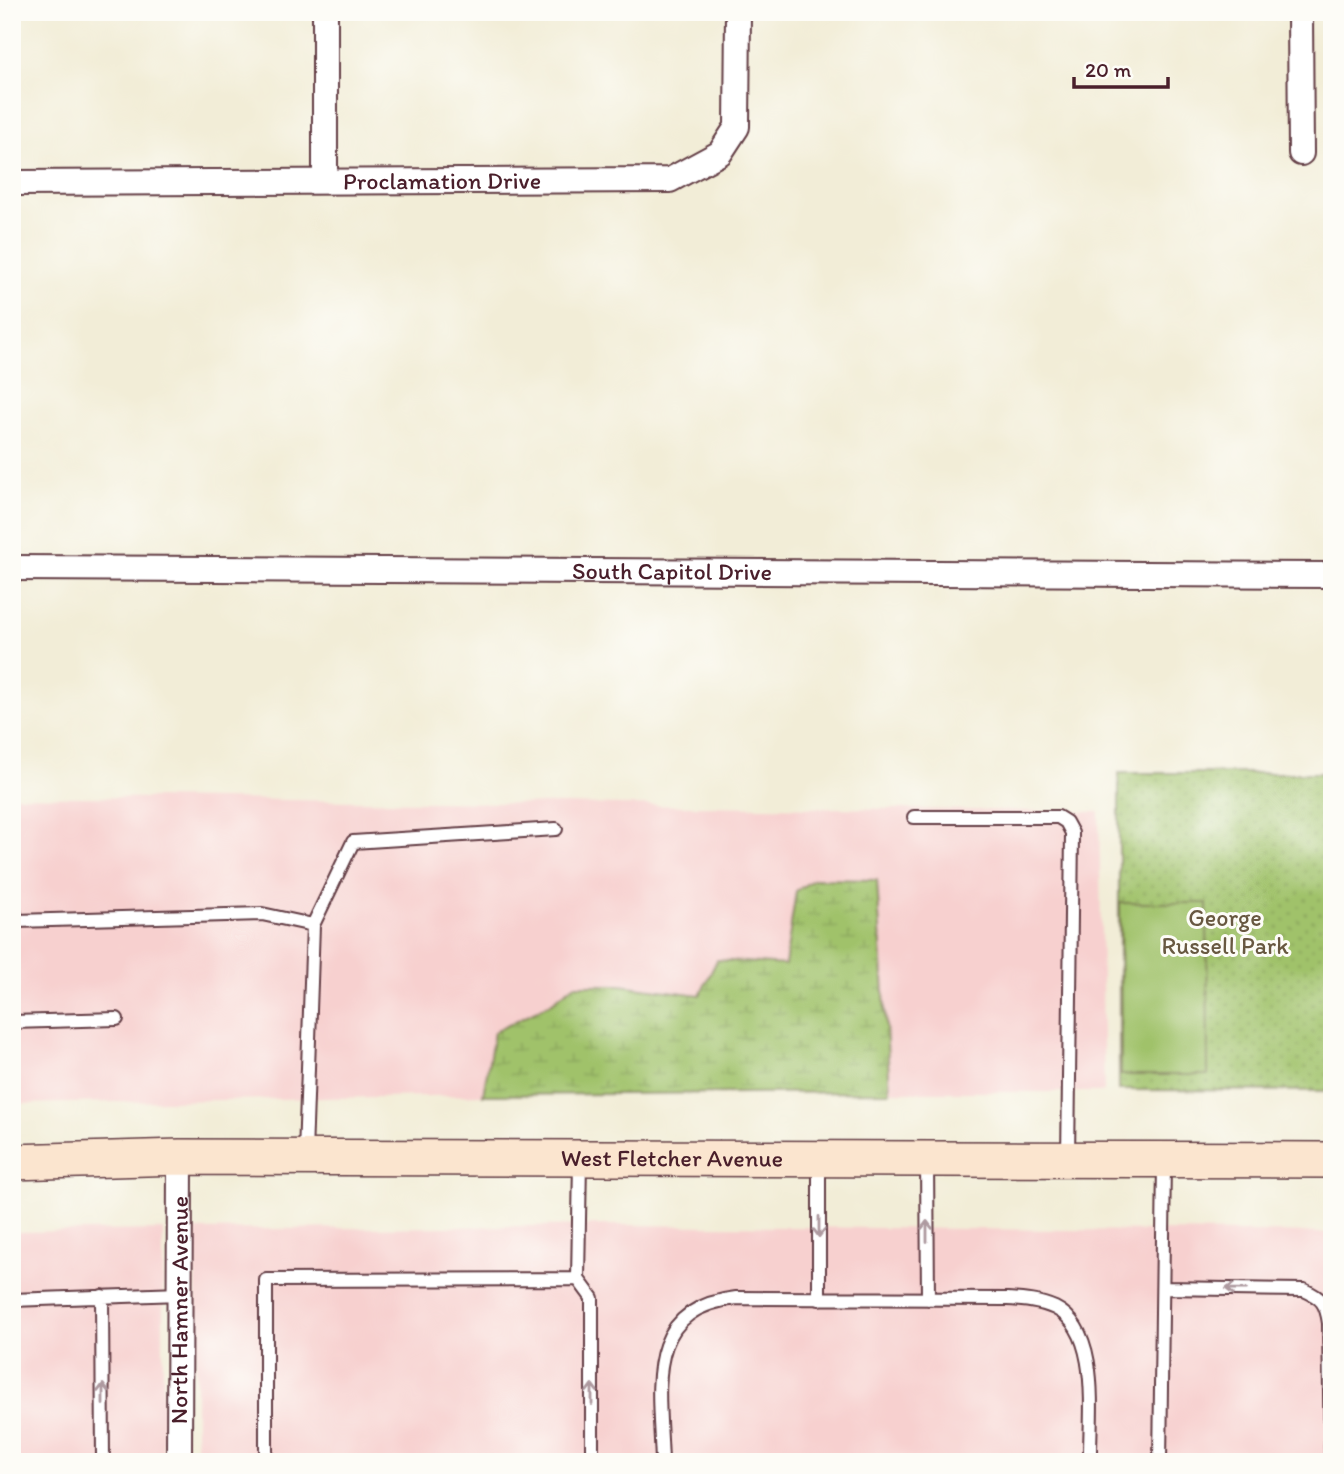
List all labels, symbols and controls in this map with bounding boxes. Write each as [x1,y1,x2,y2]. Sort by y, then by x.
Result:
scale bar [1074,46,1169,90]
text: 20 m [1085,57,1132,82]
street label: Proclamation Drive [343,166,541,195]
street label: South Capitol Drive [572,556,772,586]
park label: George Russell Park [1161,903,1289,960]
street label: West Fletcher Avenue [561,1143,783,1173]
street label: North Hamner Avenue [164,1196,194,1424]
one-way arrow [812,1215,826,1238]
one-way arrow [920,1219,934,1242]
one-way arrow [1225,1282,1248,1296]
one-way arrow [96,1382,109,1405]
one-way arrow [585,1382,599,1405]

